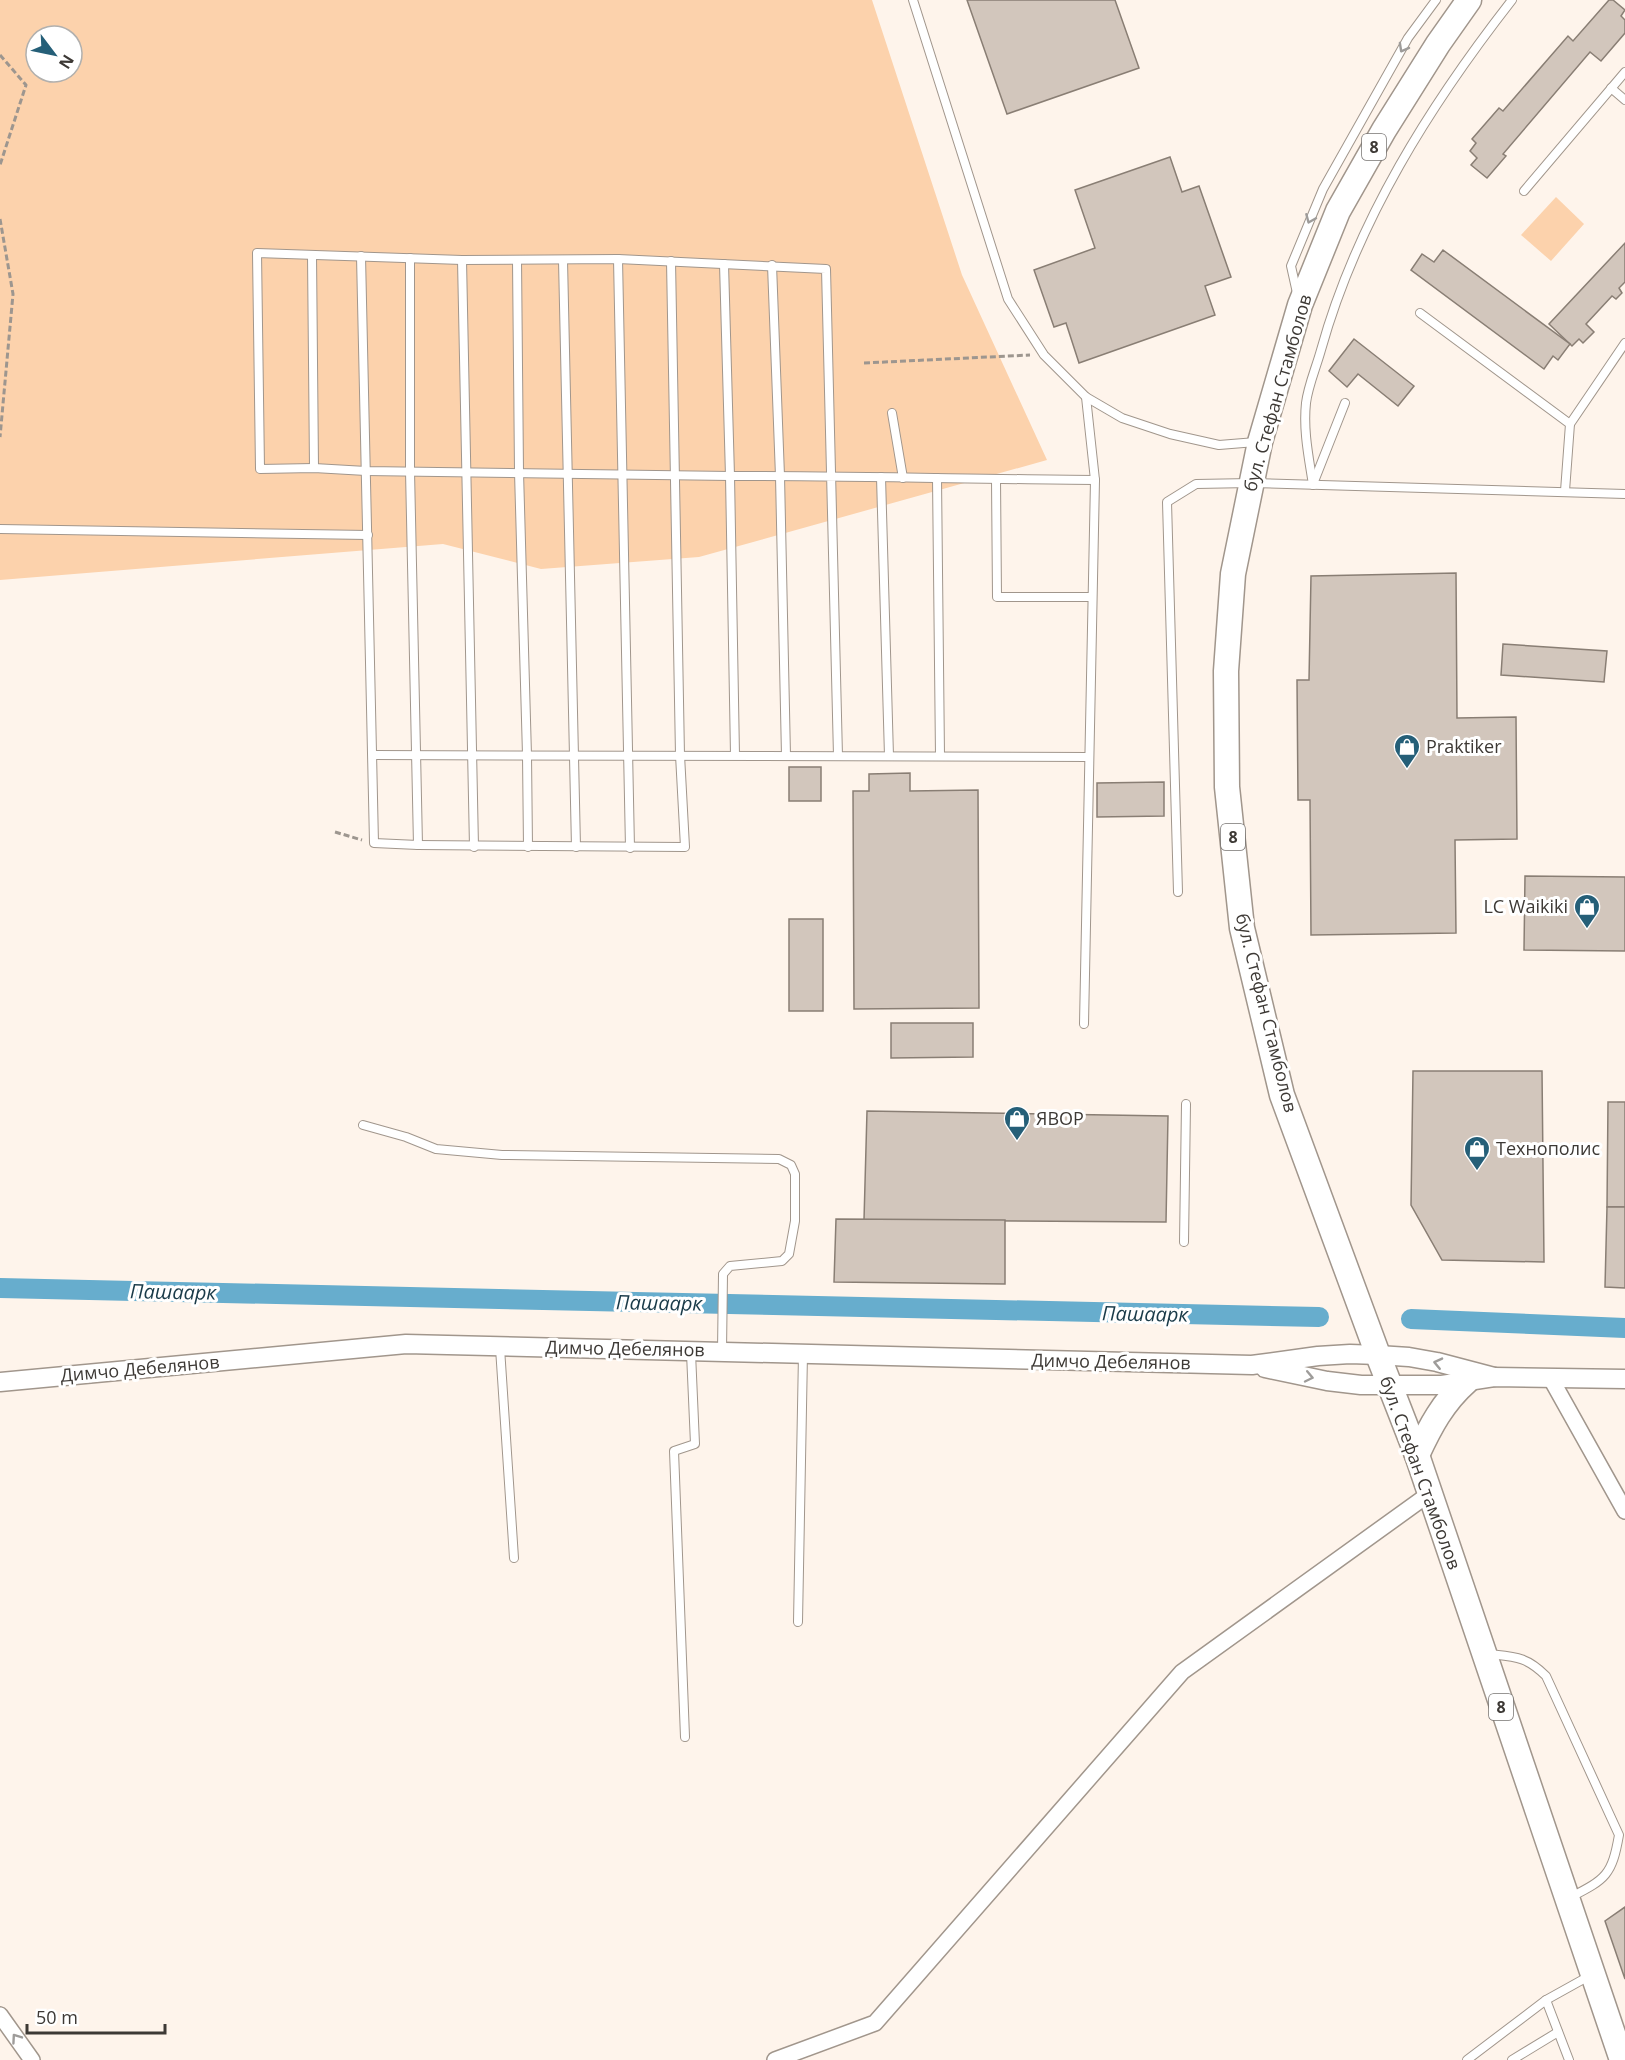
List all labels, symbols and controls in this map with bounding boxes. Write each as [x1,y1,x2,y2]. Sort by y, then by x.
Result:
north arrow [24,24,84,84]
one-way arrow [1399,42,1410,52]
text: N [54,51,79,73]
road number: 8 [1362,134,1386,160]
one-way arrow [1305,213,1317,224]
street label: бул. Стефан Стамболов [1237,291,1317,494]
shop icon: Praktiker [1392,732,1422,770]
place label: Praktiker [1426,734,1502,758]
road number: 8 [1221,824,1245,850]
shop icon: LC Waikiki [1572,892,1602,930]
place label: LC Waikiki [1483,894,1568,918]
street label: бул. Стефан Стамболов [1231,911,1303,1115]
shop icon: ЯВОР [1002,1104,1032,1142]
place label: ЯВОР [1036,1106,1084,1130]
shop icon: Технополис [1462,1134,1492,1172]
place label: Технополис [1496,1136,1600,1160]
water label: Пашаарк [130,1277,218,1306]
water label: Пашаарк [616,1288,704,1317]
water label: Пашаарк [1102,1299,1190,1328]
street label: Димчо Дебелянов [545,1335,705,1361]
street label: Димчо Дебелянов [1031,1348,1191,1374]
street label: Димчо Дебелянов [59,1349,220,1387]
one-way arrow [1433,1357,1443,1370]
one-way arrow [1304,1370,1314,1383]
street label: бул. Стефан Стамболов [1375,1373,1467,1573]
road number: 8 [1489,1694,1513,1720]
scale bar [27,1997,165,2035]
text: 50 m [36,2005,78,2029]
one-way arrow [12,2033,23,2044]

